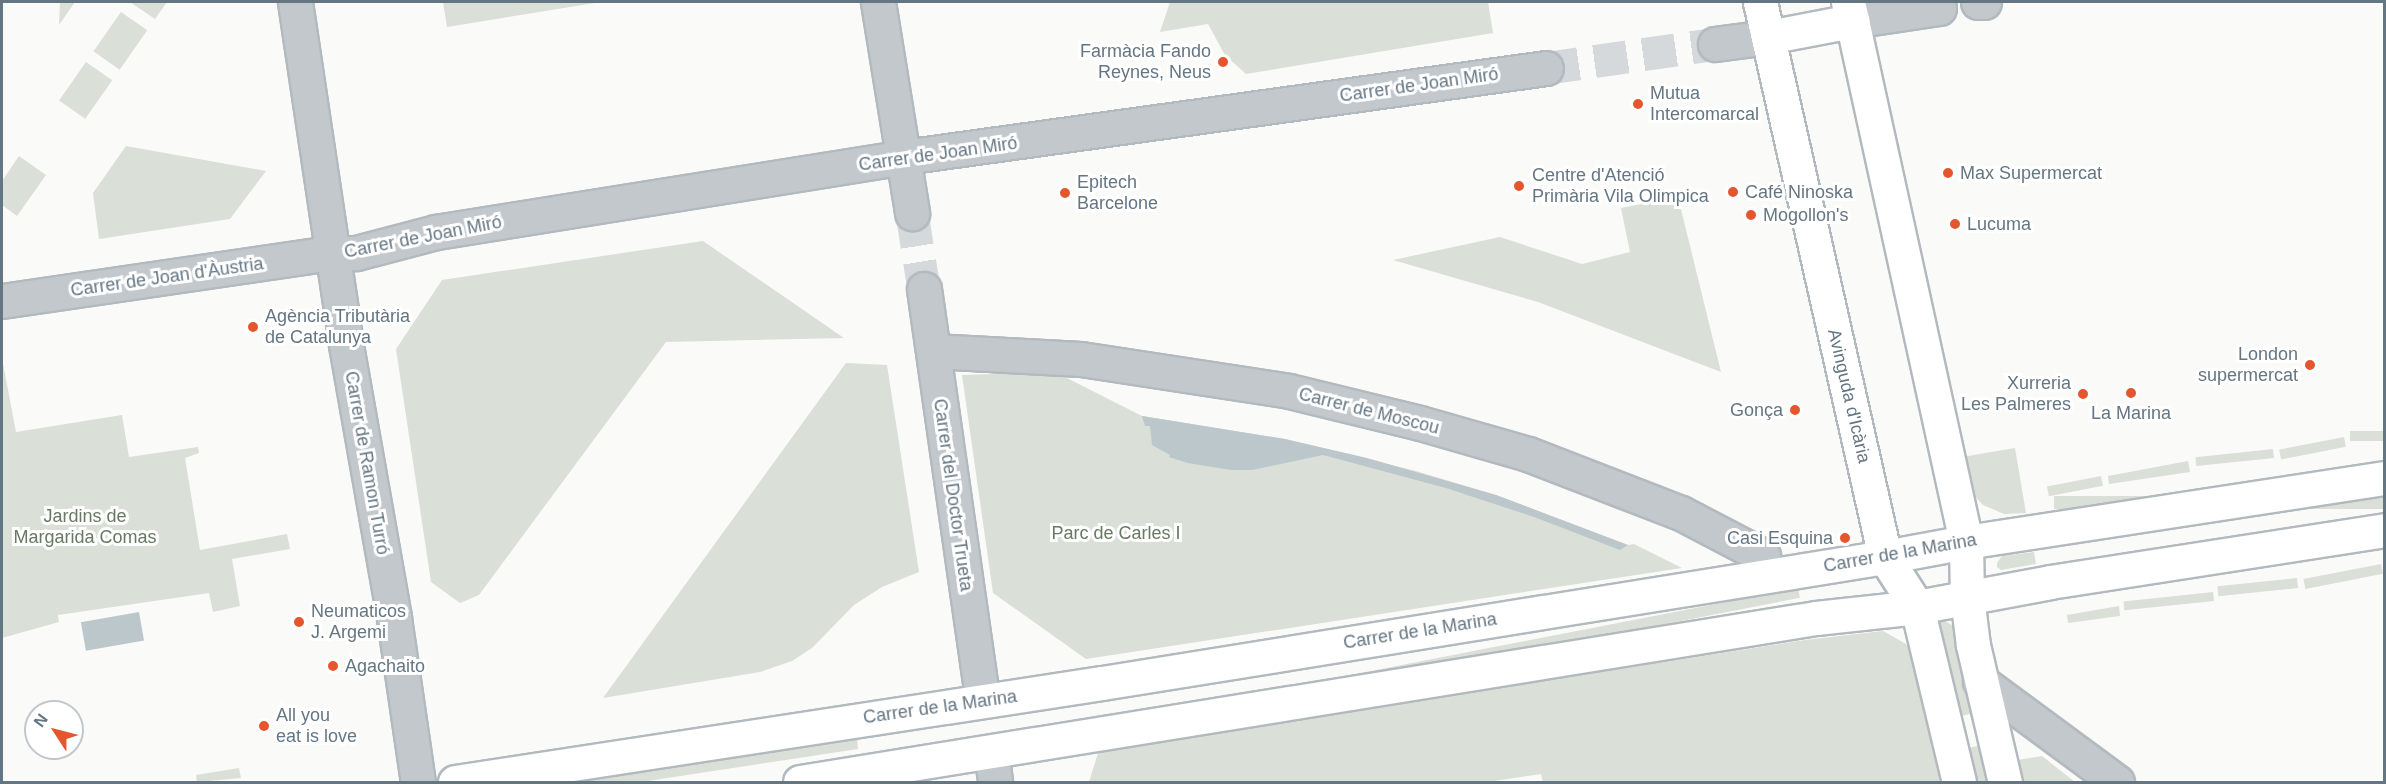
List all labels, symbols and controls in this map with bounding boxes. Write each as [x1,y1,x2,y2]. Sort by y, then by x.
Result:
place label: Farmàcia Fando Reynes, Neus [1080,41,1211,84]
marker: Farmàcia Fando Reynes, Neus [1216,55,1230,69]
street label: Carrer de Joan Miró [1338,63,1500,107]
place label: Mutua Intercomarcal [1650,83,1759,125]
marker: Mutua Intercomarcal [1631,97,1645,111]
street label: Carrer de Joan Miró [857,132,1019,176]
place label: Max Supermercat [1960,162,2102,184]
place label: Centre d'Atenció Primària Vila Olimpica [1532,165,1709,207]
marker: Max Supermercat [1941,166,1955,180]
place label: Epitech Barcelone [1077,172,1158,214]
marker: Centre d'Atenció Primària Vila Olimpica [1510,177,1528,195]
place label: Café Ninoska [1745,181,1853,203]
marker: Café Ninoska [1726,185,1740,199]
marker: Epitech Barcelone [1058,186,1072,200]
place label: Mogollon's [1763,204,1848,226]
marker: Mogollon's [1744,208,1758,222]
street label: Carrer de Joan Miró [342,211,504,263]
place label: Lucuma [1967,213,2031,235]
marker: Lucuma [1948,217,1962,231]
street label: Carrer de Joan d'Àustria [69,253,265,301]
place label: Agència Tributària de Catalunya [265,306,410,348]
marker: Agència Tributària de Catalunya [246,320,260,334]
street label: Avinguda d'Icària [1823,327,1875,465]
place label: London supermercat [2198,344,2298,386]
marker: London supermercat [2303,358,2317,372]
street label: Carrer de Ramon Turró [340,369,394,557]
place label: Xurreria Les Palmeres [1961,373,2071,416]
street label: Carrer de Moscou [1297,383,1441,439]
marker: La Marina [2124,386,2138,400]
marker: Xurreria Les Palmeres [2076,387,2090,401]
street label: Carrer del Doctor Trueta [929,397,977,593]
place label: Gonça [1730,399,1783,421]
place label: La Marina [2091,402,2171,424]
marker: Gonça [1788,403,1802,417]
park label: Jardins de Margarida Comas [13,506,157,548]
park label: Parc de Carles I [1051,522,1181,544]
place label: Casi Esquina [1727,527,1833,549]
street label: Carrer de la Marina [1822,529,1978,577]
marker: Casi Esquina [1838,531,1852,545]
place label: Neumaticos J. Argemi [311,601,406,644]
street label: Carrer de la Marina [1342,608,1498,654]
marker: Neumaticos J. Argemi [292,615,306,629]
place label: Agachaito [345,655,425,677]
marker: Agachaito [326,659,340,673]
street label: Carrer de la Marina [862,686,1018,728]
north arrow [24,700,84,760]
place label: All you eat is love [276,705,357,748]
text: N [30,711,51,730]
marker: All you eat is love [257,719,271,733]

